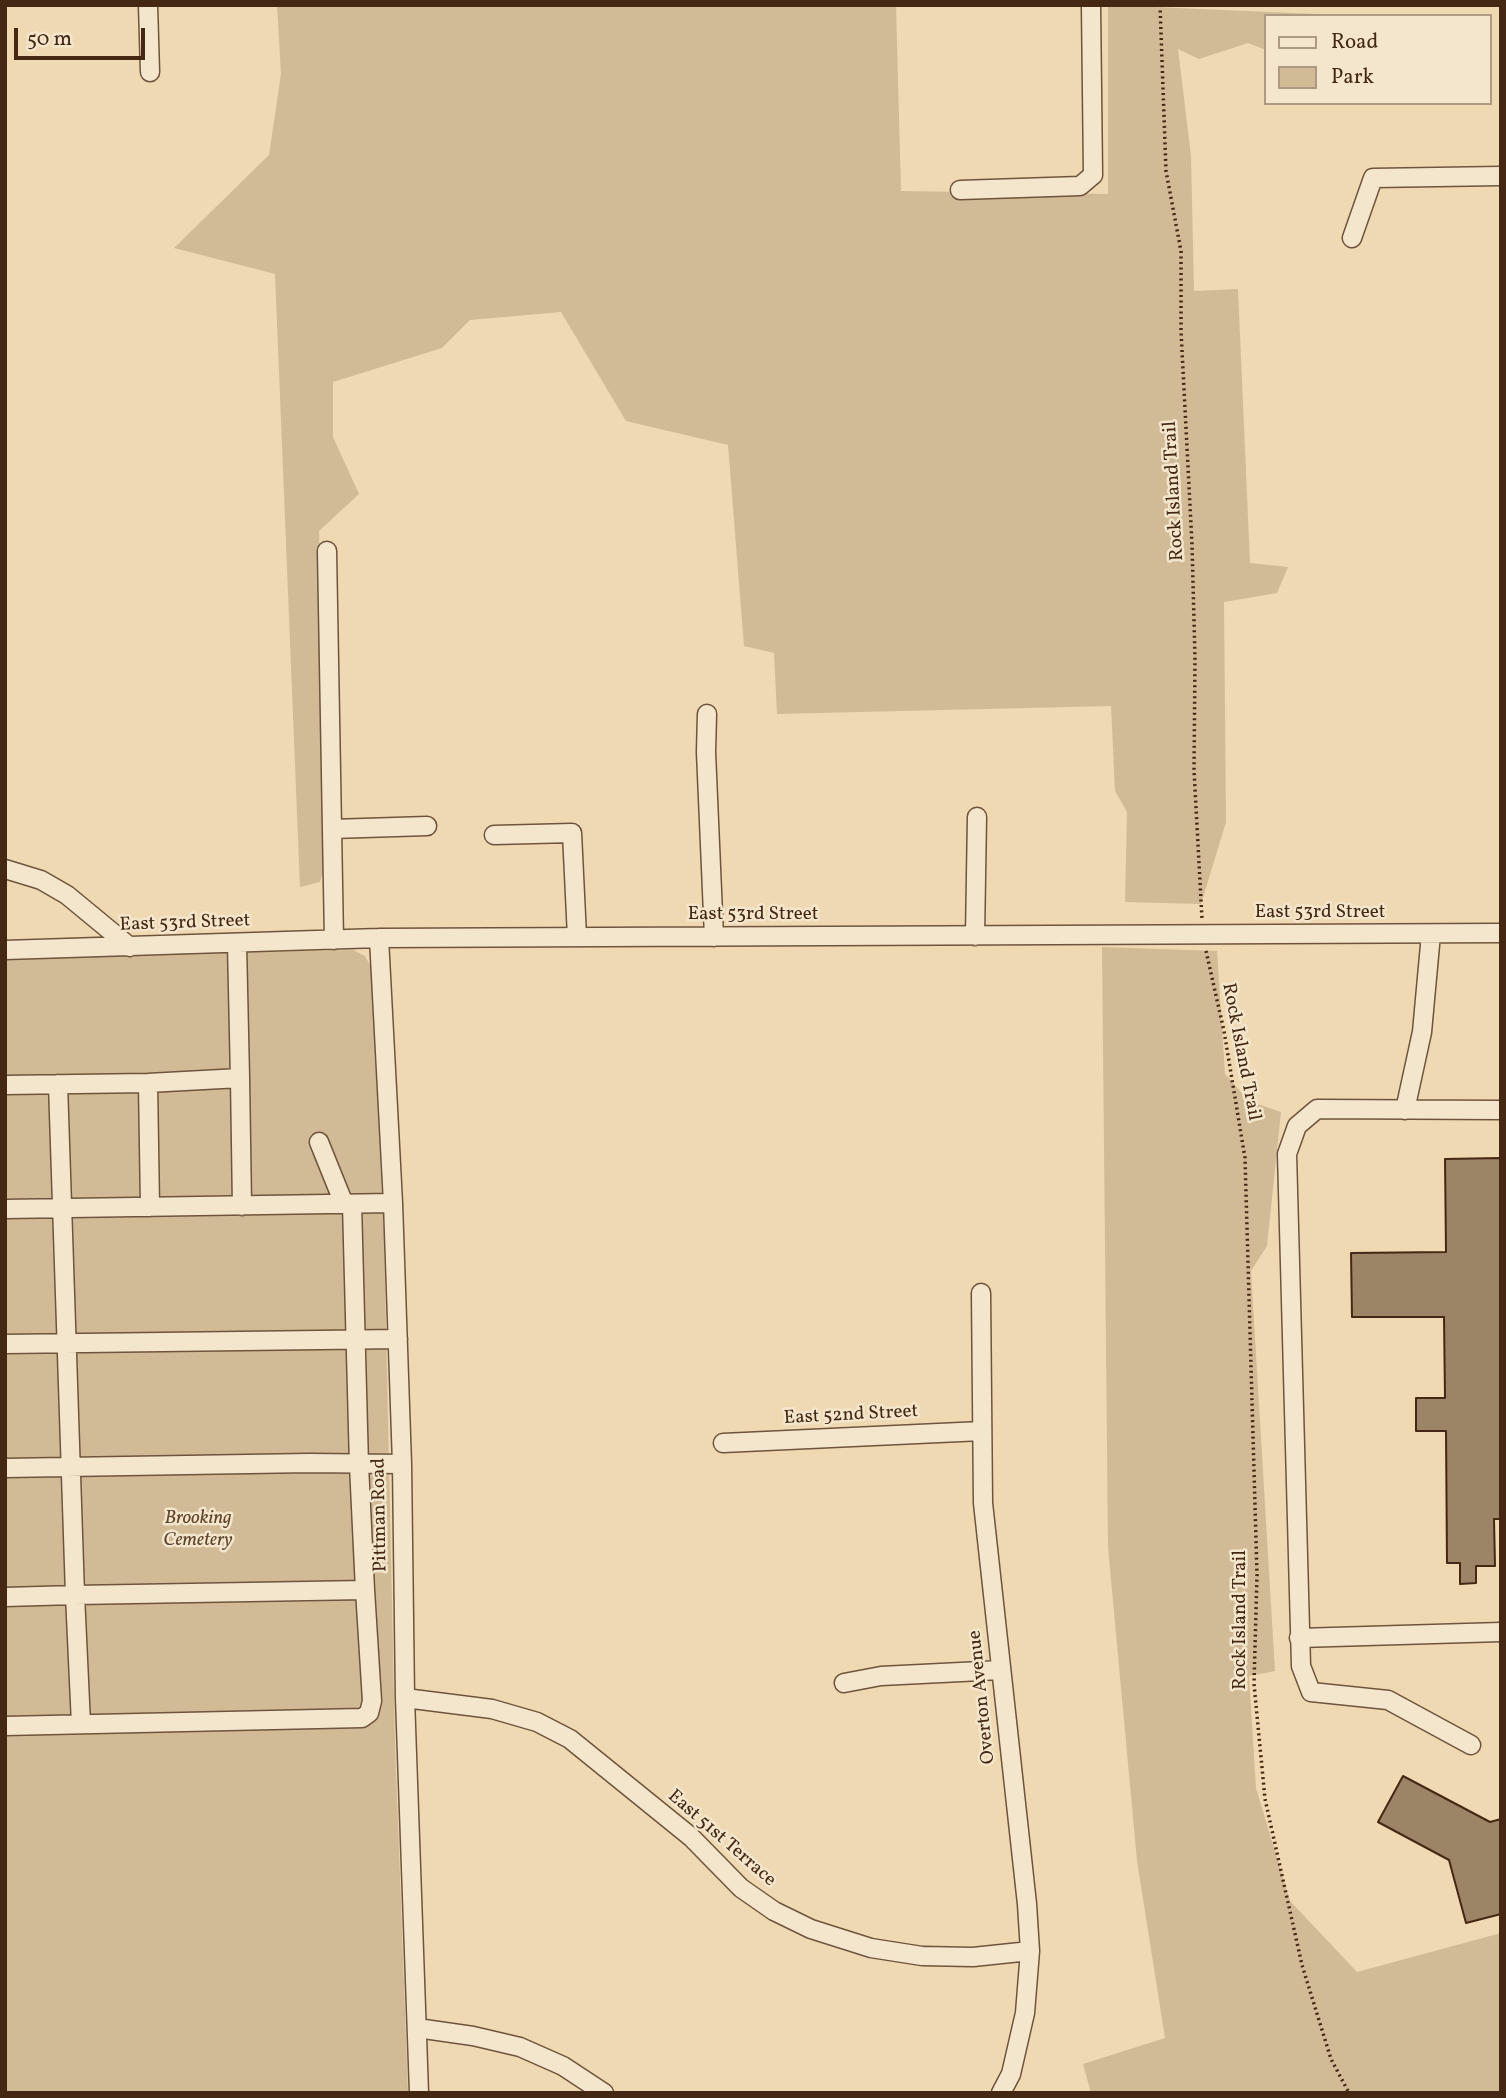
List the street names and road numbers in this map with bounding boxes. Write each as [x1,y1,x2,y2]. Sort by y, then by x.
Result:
street label: Rock Island Trail [1160,421,1190,561]
street label: East 53rd Street [1255,903,1385,925]
street label: East 53rd Street [688,905,818,927]
street label: East 53rd Street [119,910,251,938]
street label: Rock Island Trail [1215,981,1265,1123]
street label: East 52nd Street [783,1401,919,1431]
street label: Pittman Road [369,1458,393,1572]
street label: Rock Island Trail [1231,1550,1253,1690]
street label: Overton Avenue [965,1629,1001,1765]
street label: East 51st Terrace [662,1786,780,1892]

